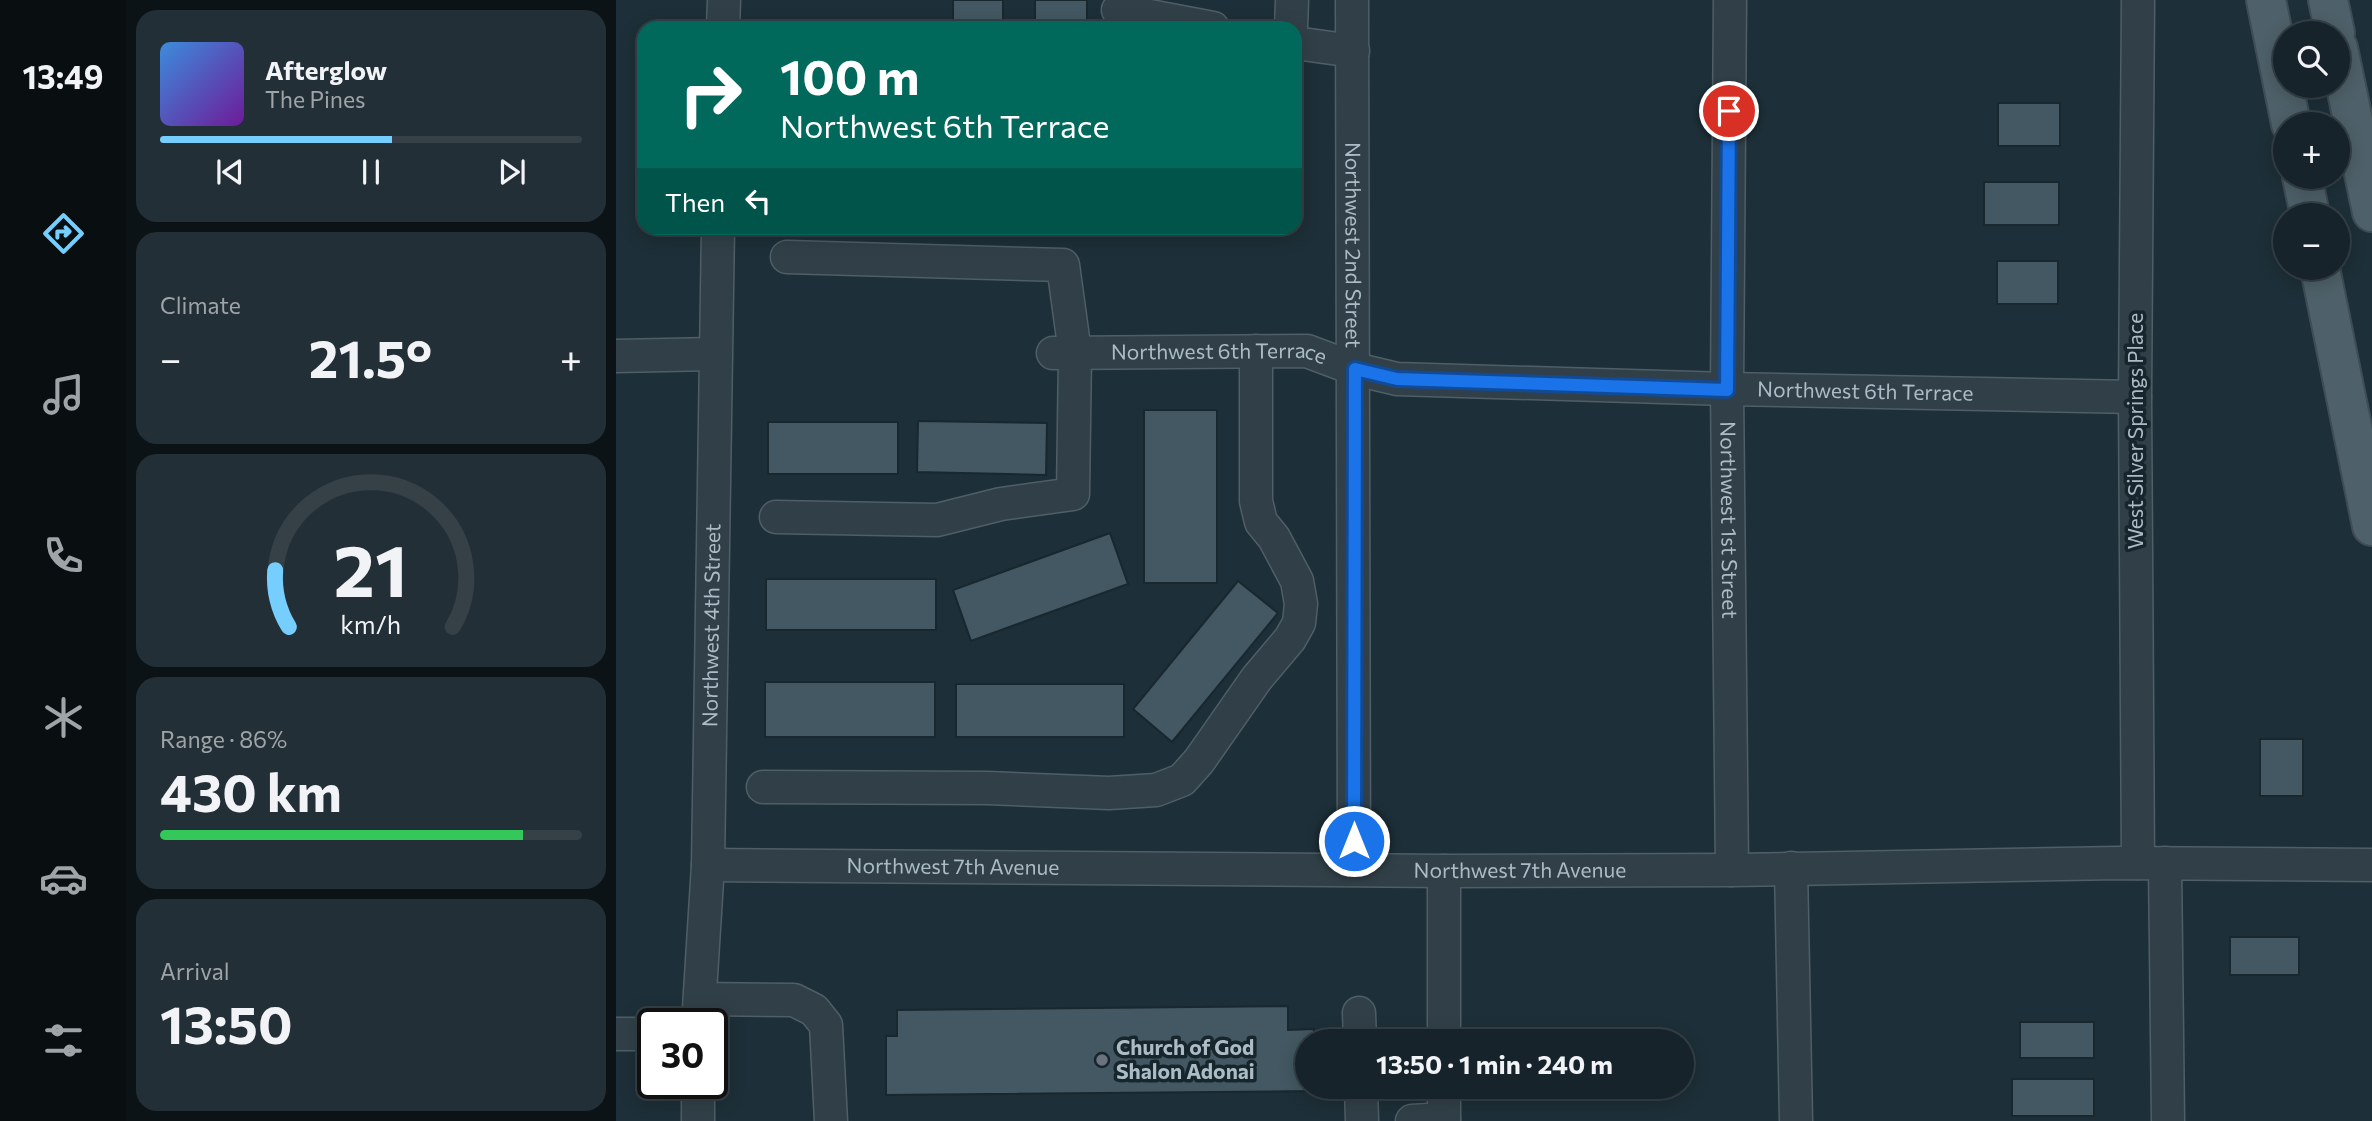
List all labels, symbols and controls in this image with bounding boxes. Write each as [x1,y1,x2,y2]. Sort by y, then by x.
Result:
map controls [2273,21,2350,280]
button: search [2273,21,2350,98]
text: 100 m [780,45,919,105]
icon: right [665,49,756,140]
text: Afterglow [265,54,387,85]
text: 13:49 [23,56,103,96]
pin [1699,81,1759,141]
text: The Pines [265,85,366,113]
icon: arrive [1710,92,1748,130]
text: Northwest 6th Terrace [780,105,1109,145]
button: + [2273,112,2350,189]
street label: Northwest 2nd Street [1341,142,1367,348]
icon: previous [211,153,249,191]
icon: pause [352,153,390,191]
icon: next [493,153,531,191]
icon: left [739,182,777,220]
text: Then [665,186,725,217]
button: − [2273,203,2350,280]
icon: directions [39,209,88,258]
text: Climate [160,291,241,319]
street label: West Silver Springs Place [2122,313,2147,549]
text: 21.5° [309,325,432,389]
text: − [160,334,182,381]
text: + [560,334,582,381]
street label: Northwest 6th Terrace [1111,337,1331,368]
icon: music [39,370,88,419]
street label: Northwest 6th Terrace [1757,376,1974,405]
street label: Northwest 1st Street [1716,421,1743,619]
text: 21 [334,523,408,612]
street label: Northwest 4th Street [696,523,724,727]
icon: phone [39,531,88,580]
text: km/h [341,608,401,638]
icon: climate [39,693,88,742]
text: Range · 86% [160,725,287,753]
text: 430 km [160,759,342,823]
position arrow [1317,804,1391,878]
street label: Northwest 7th Avenue [847,852,1059,879]
icon: car [39,854,88,903]
street label: Northwest 7th Avenue [1414,856,1626,882]
text: Arrival [160,957,230,985]
text: 13:50 [160,991,292,1055]
speed limit sign: 30 [637,1008,728,1099]
icon: filters [39,1016,88,1065]
place label: Church of God Shalon Adonai [1116,1034,1255,1083]
text: 13:50 · 1 min · 240 m [1376,1048,1613,1079]
marker: Church of God Shalon Adonai [1094,1052,1110,1068]

